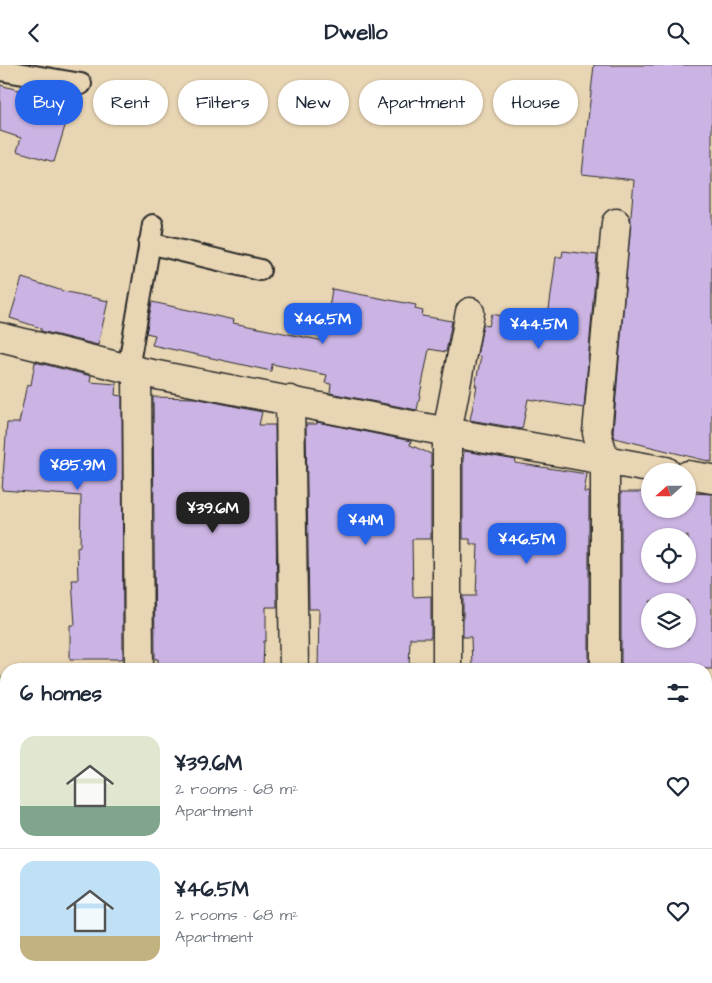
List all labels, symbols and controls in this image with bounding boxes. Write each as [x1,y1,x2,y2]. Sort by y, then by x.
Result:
text: Dwello [324,17,388,48]
icon: back [20,19,48,47]
icon: search [664,19,692,47]
chip: Buy [15,80,83,125]
chip: Rent [93,80,168,125]
chip: Filters [178,80,268,125]
chip: New [278,80,349,125]
chip: Apartment [359,80,483,125]
chip: House [493,80,578,125]
pin: ¥46.5M [282,303,364,345]
pin: ¥44.5M [498,307,580,350]
text: ¥46.5M [295,308,351,330]
text: ¥44.5M [510,313,568,335]
pin: ¥85.9M [37,449,119,491]
text: ¥85.9M [51,454,105,476]
north arrow [641,463,696,517]
map controls [641,463,696,648]
pin: ¥39.6M [172,491,254,534]
text: ¥39.6M [187,497,239,519]
pin: ¥41M [336,503,396,546]
text: ¥41M [349,509,383,531]
pin: ¥46.5M [486,523,568,565]
text: ¥46.5M [499,528,555,550]
button: locate [641,528,696,583]
button: layers [641,593,696,648]
text: 6 homes [20,679,102,708]
icon: filters [664,679,692,707]
text: ¥39.6M [175,749,242,778]
icon: home [60,756,120,816]
icon: heart [664,772,692,800]
text: 2 rooms · 68 m² [175,778,298,800]
text: Apartment [175,800,253,822]
text: ¥46.5M [175,875,249,904]
icon: home [60,881,120,941]
icon: heart [664,897,692,925]
text: 2 rooms · 68 m² [175,904,298,926]
text: Apartment [175,926,253,948]

